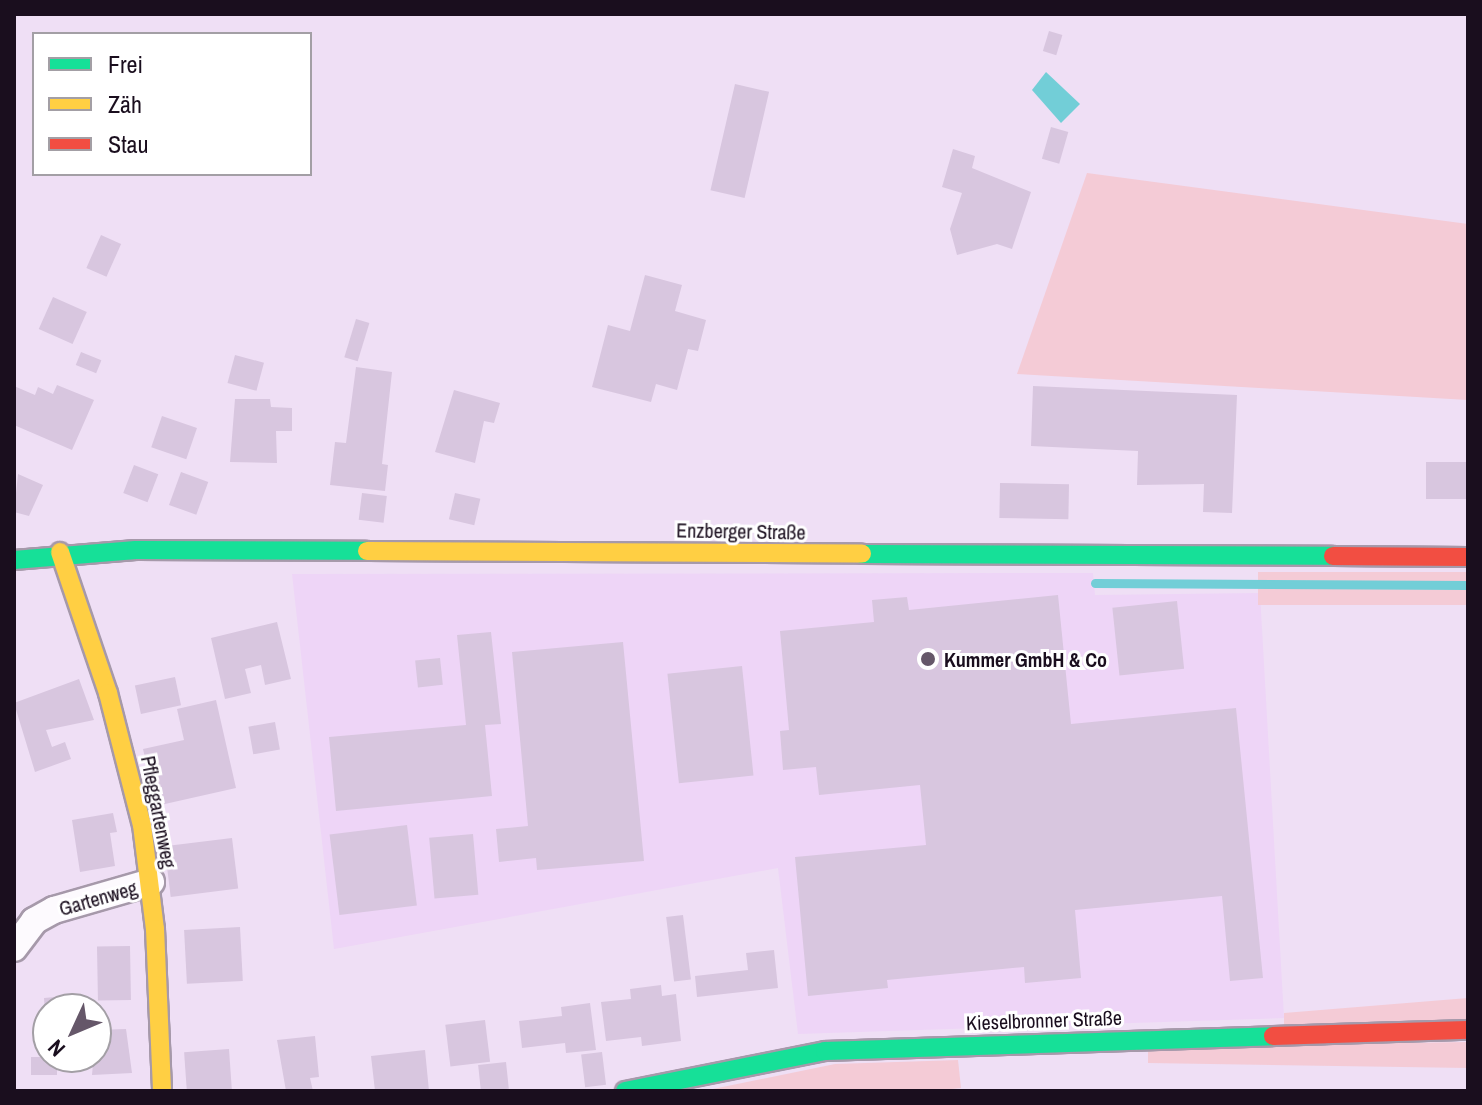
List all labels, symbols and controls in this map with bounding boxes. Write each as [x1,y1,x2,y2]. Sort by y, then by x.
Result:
legend [32,32,312,176]
text: Frei [108,48,143,80]
text: Zäh [108,88,142,120]
text: Stau [108,128,149,160]
street label: Enzberger Straße [676,518,806,544]
place label: Kummer GmbH & Co [944,647,1107,671]
marker: Kummer GmbH & Co [919,650,937,668]
street label: Pfleggartenweg [136,754,182,870]
street label: Gartenweg [56,875,140,921]
north arrow [32,993,112,1073]
street label: Kieselbronner Straße [966,1005,1122,1035]
text: N [41,1033,71,1063]

